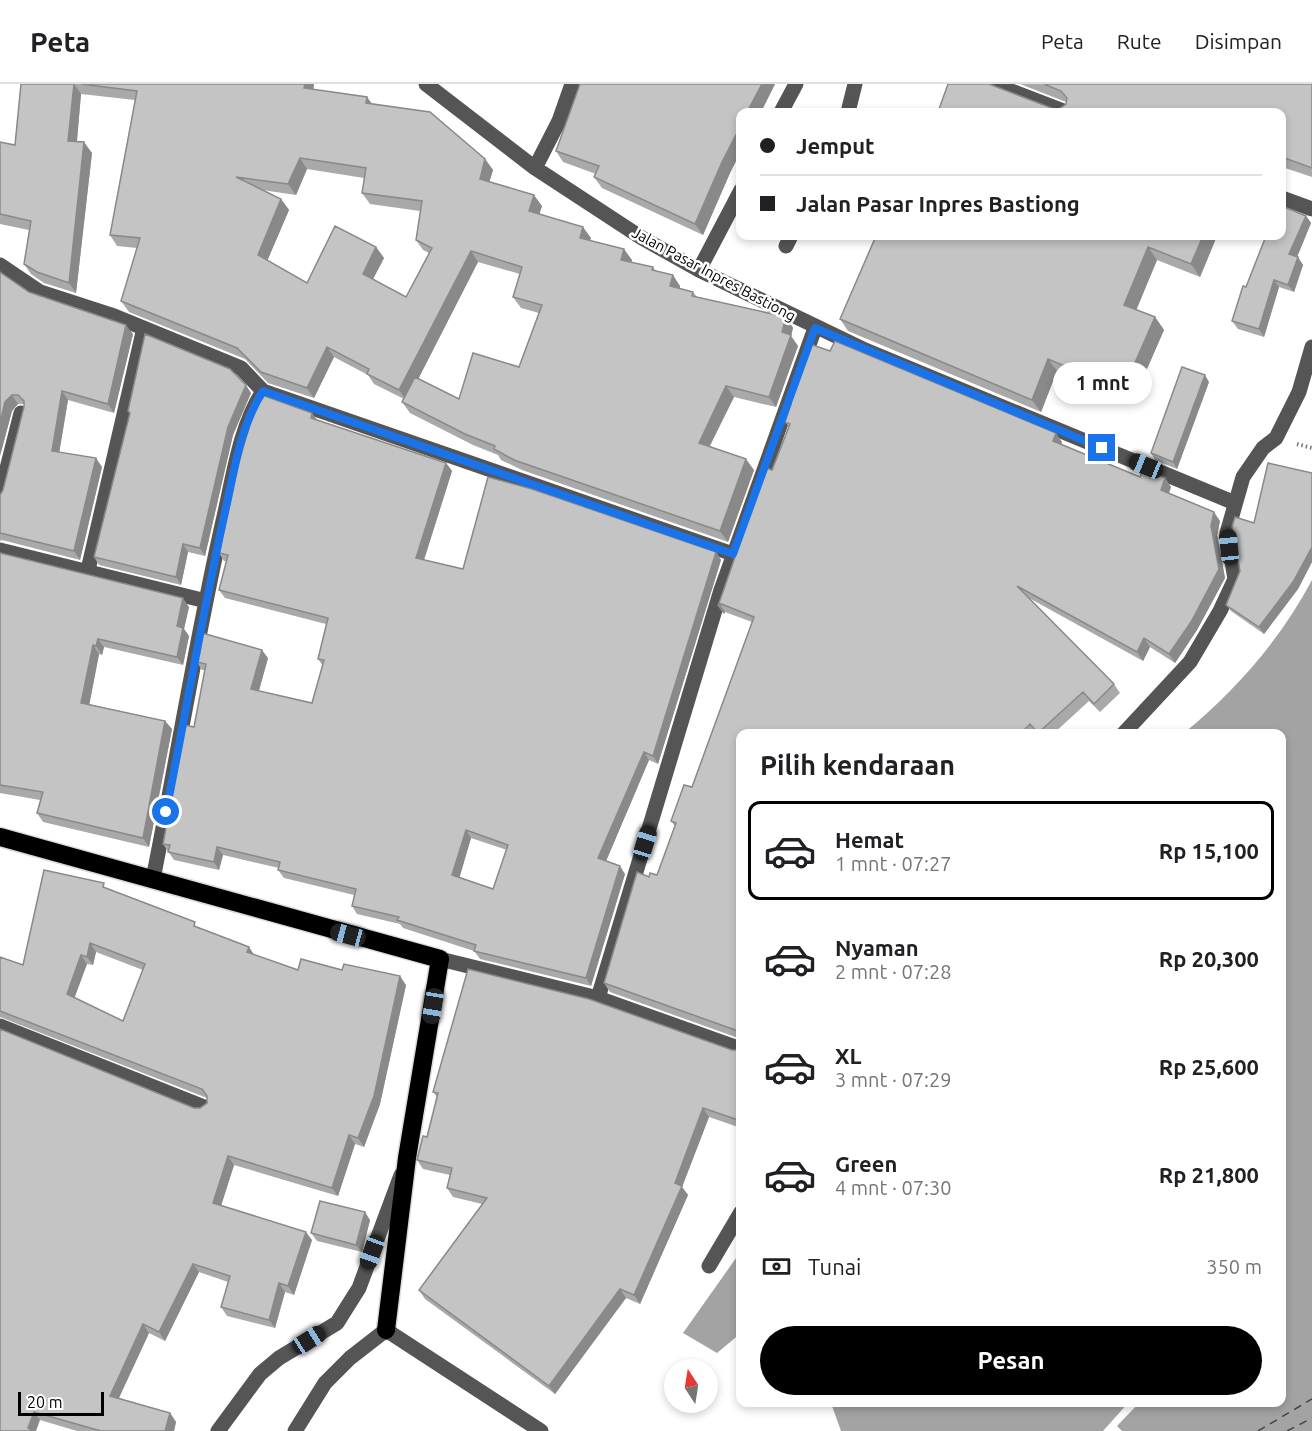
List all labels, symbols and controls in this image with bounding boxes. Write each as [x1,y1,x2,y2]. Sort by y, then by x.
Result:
text: Peta [30,26,90,57]
text: Peta [1041,29,1084,53]
text: Rute [1117,29,1162,53]
text: Disimpan [1195,29,1282,53]
text: Jemput [796,133,875,158]
text: Jalan Pasar Inpres Bastiong [796,191,1080,216]
street label: Jalan Pasar Inpres Bastiong [629,224,799,324]
callout: 1 mnt [1052,361,1152,403]
text: 1 mnt [1076,371,1129,394]
route end [1088,434,1115,461]
car [1126,451,1166,481]
car [1218,528,1240,566]
text: Pilih kendaraan [760,750,955,780]
route start [152,798,179,825]
car [631,823,659,863]
icon: car [763,824,817,878]
text: Hemat [835,827,904,852]
text: Rp 15,100 [1159,838,1259,863]
text: 1 mnt · 07:27 [835,852,952,875]
car [328,922,368,948]
icon: car [763,932,817,986]
text: Nyaman [835,935,919,960]
text: Rp 20,300 [1159,946,1259,971]
text: 2 mnt · 07:28 [835,960,952,983]
car [421,987,445,1025]
icon: car [763,1040,817,1094]
text: XL [835,1043,862,1068]
text: Rp 25,600 [1159,1054,1259,1079]
text: 3 mnt · 07:29 [835,1068,952,1091]
icon: car [763,1148,817,1202]
text: Green [835,1151,897,1176]
text: Rp 21,800 [1159,1162,1259,1187]
text: 4 mnt · 07:30 [835,1176,952,1199]
car [357,1232,387,1272]
icon: cash [760,1250,793,1283]
text: Tunai [808,1254,861,1279]
text: 350 m [1206,1255,1262,1278]
car [289,1323,329,1357]
button: Pesan [760,1326,1262,1395]
north arrow [664,1359,718,1413]
map controls [664,1359,718,1413]
scale bar [18,1389,104,1416]
text: 20 m [27,1393,63,1411]

